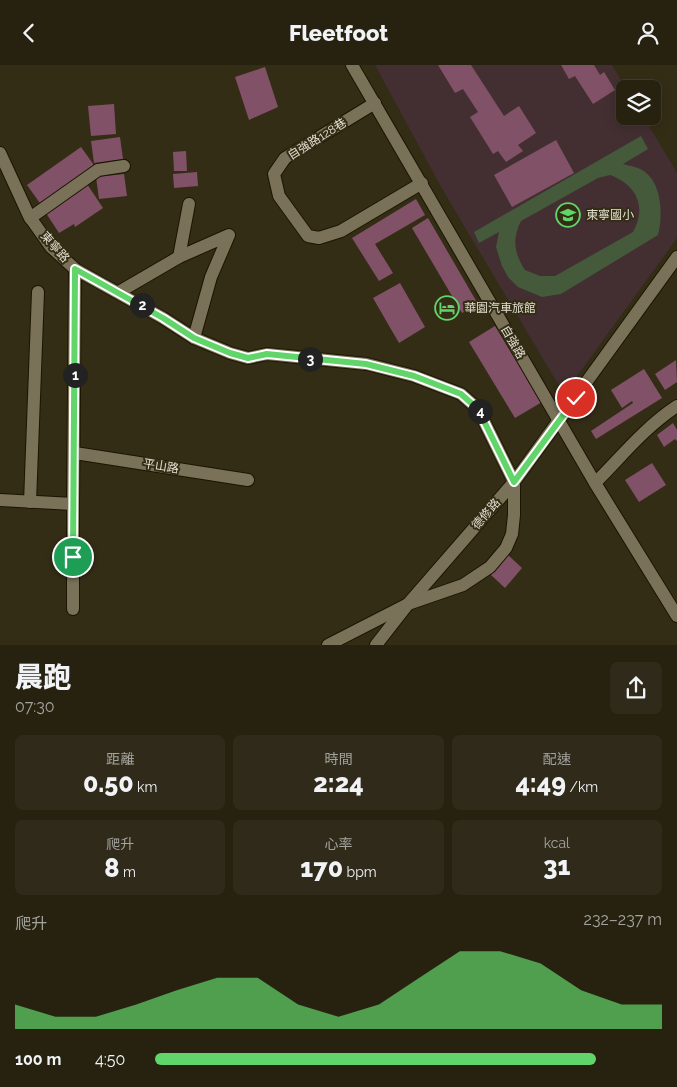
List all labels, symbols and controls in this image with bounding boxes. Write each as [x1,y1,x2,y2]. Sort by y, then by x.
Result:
icon: back [15,19,43,47]
icon: person [634,19,662,47]
text: Fleetfoot [289,20,388,46]
map controls [616,80,661,125]
button: layers [616,80,661,125]
street label: 自強路128巷 [285,115,349,163]
school or university icon: 東寧國小 [555,202,581,228]
place label: 東寧國小 [586,208,634,222]
street label: 東寧路 [38,229,72,265]
pin: 2 [130,293,154,317]
hotel icon: 華園汽車旅館 [434,295,460,321]
text: 2 [139,297,146,313]
place label: 華園汽車旅館 [464,301,536,315]
street label: 自強路 [498,323,528,361]
pin: 3 [298,347,322,371]
text: 3 [307,351,314,367]
pin: 1 [62,363,88,387]
text: 1 [72,367,79,383]
pin [555,377,597,419]
icon: check [562,384,590,412]
pin: 4 [468,399,492,423]
text: 4 [477,403,485,419]
street label: 平山路 [142,456,180,476]
street label: 德修路 [469,496,503,532]
pin [52,536,94,578]
icon: arrive [59,543,87,571]
text: 晨跑 [15,661,71,694]
button: share [610,662,662,714]
text: 07:30 [15,697,55,716]
text: 距離 [106,751,134,767]
text: 時間 [324,751,352,767]
text: 配速 [543,751,571,767]
text: 0.50 [83,768,134,798]
text: 2:24 [313,768,364,798]
text: 4:49 [515,768,566,798]
text: km [134,779,157,795]
text: /km [566,779,598,795]
text: kcal [544,835,570,851]
text: 爬升 [106,836,134,852]
text: 心率 [324,836,352,852]
text: 31 [543,851,570,881]
text: 8 [104,853,120,883]
text: 170 [300,853,343,883]
text: m [120,864,136,880]
text: bpm [343,864,377,880]
text: 232–237 m [584,910,662,929]
text: 爬升 [15,914,47,933]
text: 100 m [15,1050,61,1069]
text: 4:50 [95,1050,125,1069]

